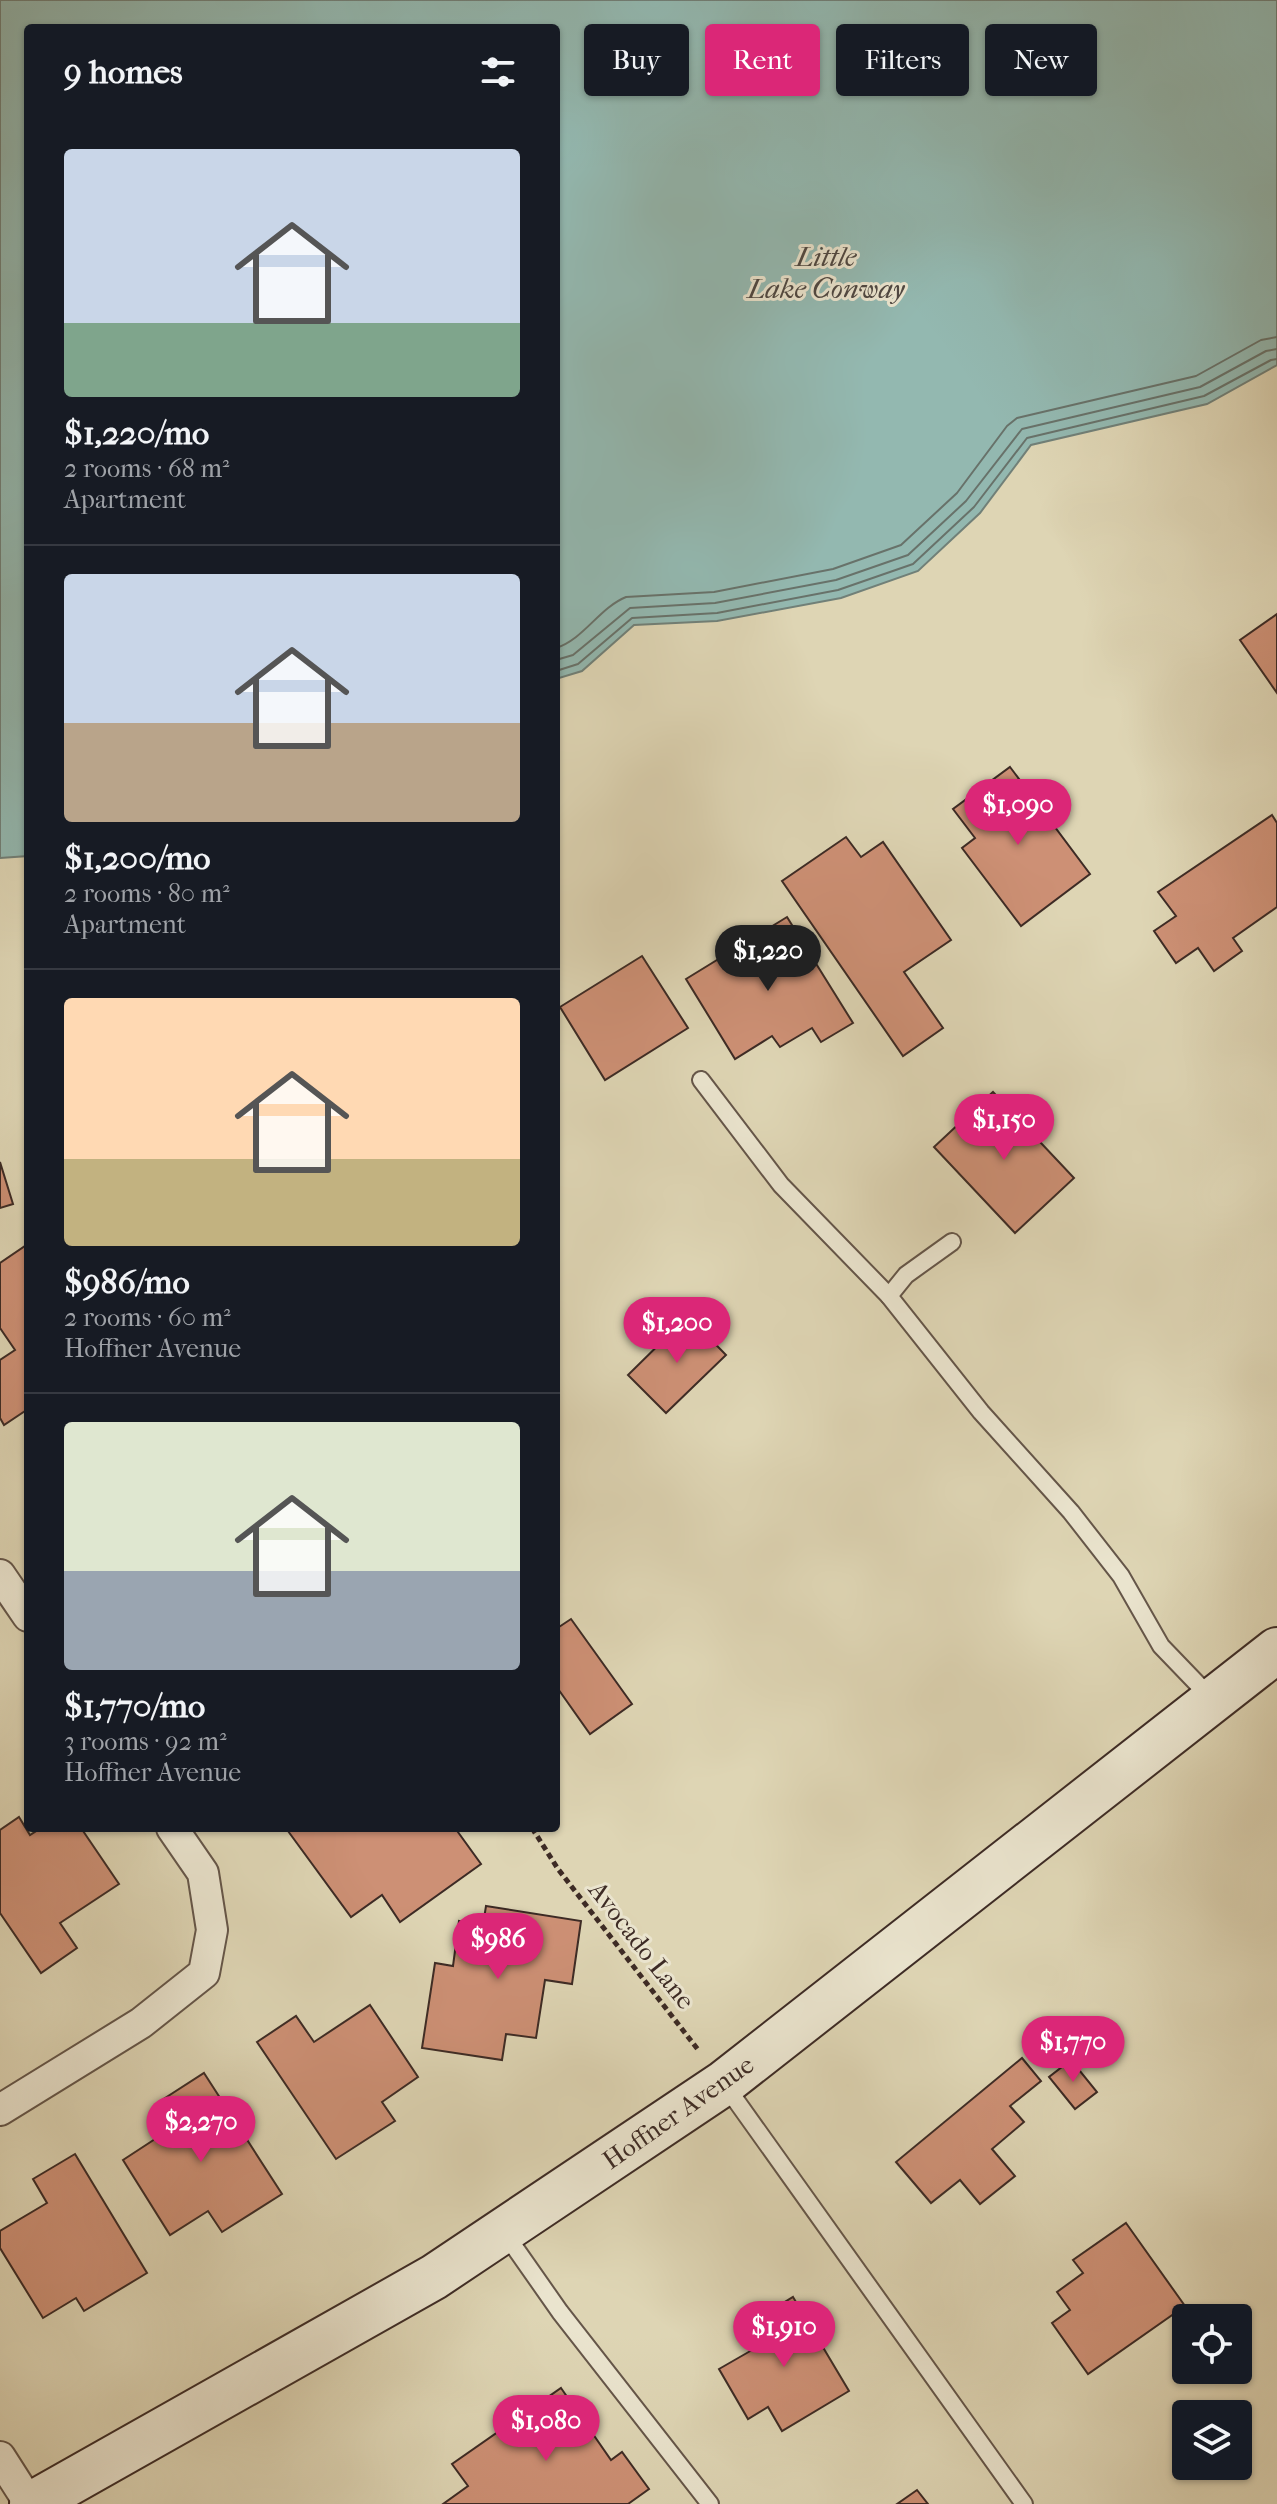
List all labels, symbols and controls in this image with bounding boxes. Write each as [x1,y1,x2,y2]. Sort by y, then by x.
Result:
chip: Buy [584,24,689,96]
chip: Rent [705,24,820,96]
chip: Filters [836,24,969,96]
chip: New [985,24,1097,96]
icon: filters [476,50,520,94]
text: 9 homes [64,52,183,92]
icon: home [220,201,364,345]
water label: Little Lake Conway [746,240,906,305]
text: $1,220/mo [64,413,209,453]
text: 2 rooms · 68 m² [64,453,229,484]
text: Apartment [64,484,186,515]
icon: home [220,626,364,770]
pin: $1,090 [953,779,1083,847]
text: $1,090 [982,789,1054,820]
text: $1,200/mo [64,838,211,878]
text: 2 rooms · 80 m² [64,878,230,909]
text: Apartment [64,909,186,940]
pin: $1,220 [703,925,833,993]
text: $1,220 [733,935,803,966]
icon: home [220,1050,364,1194]
pin: $1,150 [939,1094,1069,1162]
text: $1,150 [972,1104,1036,1135]
text: $986/mo [64,1262,190,1302]
pin: $1,200 [612,1297,742,1365]
text: 2 rooms · 60 m² [64,1302,231,1333]
text: $1,200 [641,1307,713,1338]
text: Hoffner Avenue [64,1333,241,1364]
icon: home [220,1474,364,1618]
text: $1,770/mo [64,1686,205,1726]
text: 3 rooms · 92 m² [64,1726,227,1757]
text: Hoffner Avenue [64,1757,241,1788]
street label: Avocado Lane [581,1874,701,2016]
pin: $986 [451,1913,545,1981]
text: $986 [470,1923,526,1954]
pin: $1,770 [1008,2016,1138,2084]
text: $1,770 [1040,2026,1106,2057]
street label: Hoffner Avenue [597,2049,760,2176]
pin: $2,270 [136,2096,266,2164]
text: $2,270 [164,2106,238,2137]
pin: $1,910 [719,2301,849,2369]
map controls [1172,2304,1252,2480]
button: locate [1172,2304,1252,2384]
text: $1,910 [751,2311,817,2342]
pin: $1,080 [481,2395,611,2463]
button: layers [1172,2400,1252,2480]
text: $1,080 [511,2405,581,2436]

